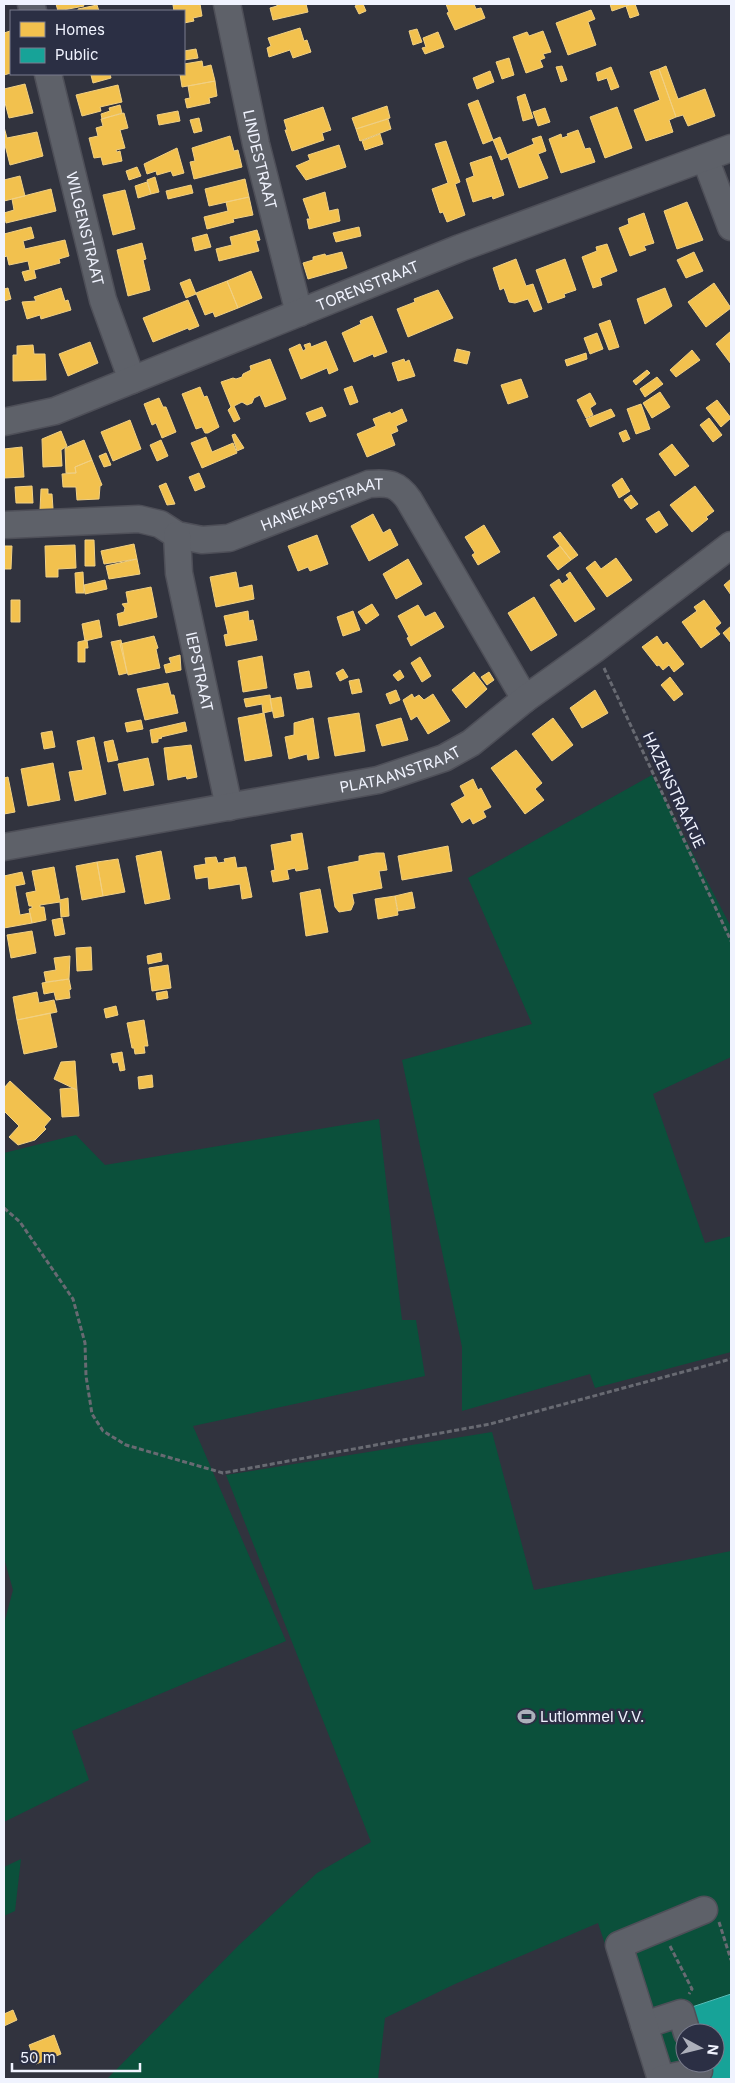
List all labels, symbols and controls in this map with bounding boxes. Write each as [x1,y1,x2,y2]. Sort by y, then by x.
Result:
legend [10,10,185,75]
text: Homes [55,20,105,39]
text: Public [55,45,98,64]
street label: LINDESTRAAT [240,108,282,211]
street label: WILGENSTRAAT [63,170,109,287]
street label: TORENSTRAAT [313,256,422,314]
street label: HANEKAPSTRAAT [258,474,384,534]
street label: IEPSTRAAT [182,630,218,713]
street label: HAZENSTRAATJE [639,729,709,851]
street label: PLATAANSTRAAT [338,741,464,796]
sports icon: Lutlommel V.V. [516,1706,536,1726]
place label: Lutlommel V.V. [540,1707,644,1726]
north arrow [675,2023,725,2073]
scale bar [12,2040,140,2072]
text: N [704,2043,722,2056]
text: 50 m [20,2048,56,2067]

